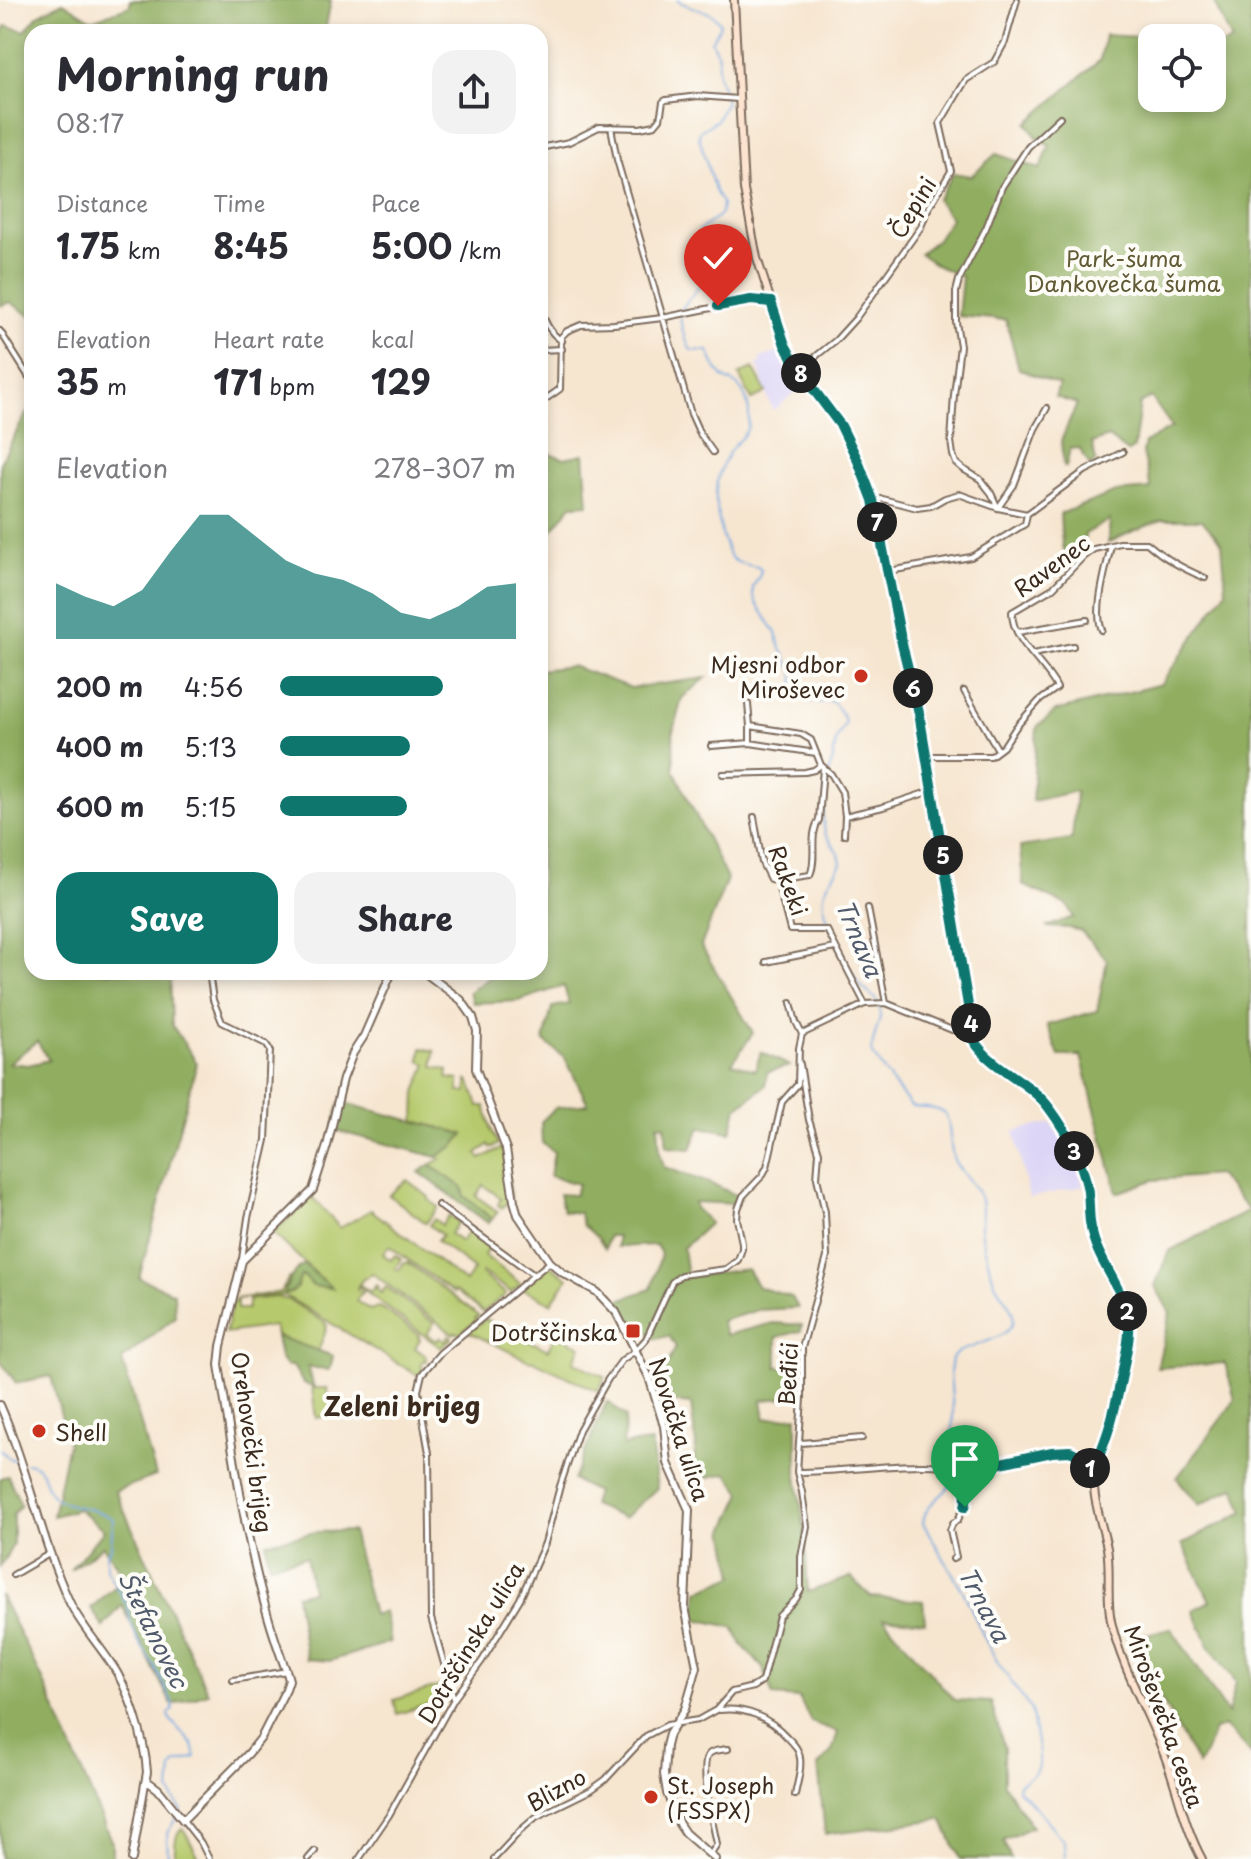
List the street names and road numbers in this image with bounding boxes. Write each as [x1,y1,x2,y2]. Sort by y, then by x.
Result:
street label: Čepini [881,170,943,244]
street label: Ravenec [1006,526,1096,604]
street label: Rakeki [761,840,817,920]
street label: Beđići [769,1341,805,1407]
street label: Orehovečki brijeg [224,1349,282,1535]
street label: Novačka ulica [641,1353,719,1505]
street label: Dotrščinska ulica [409,1555,531,1729]
street label: Miroševečka cesta [1117,1620,1213,1812]
street label: Blizno [520,1759,592,1819]

